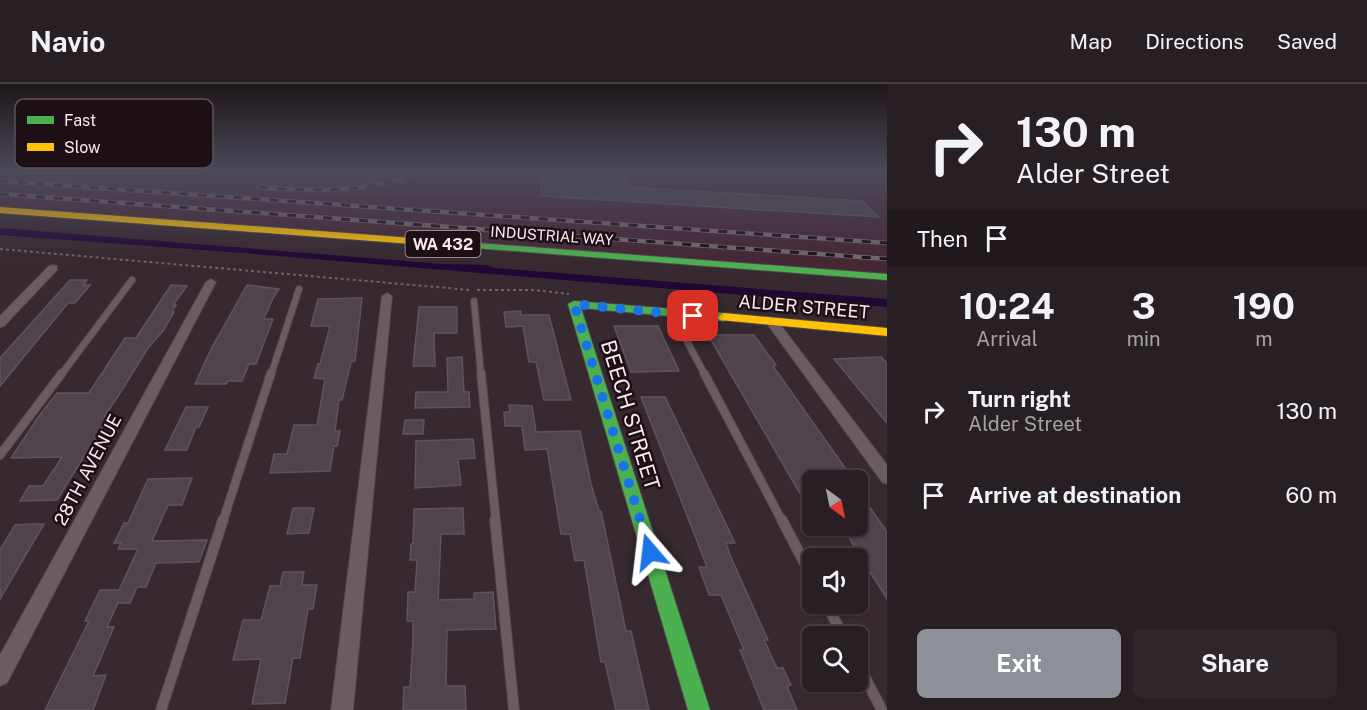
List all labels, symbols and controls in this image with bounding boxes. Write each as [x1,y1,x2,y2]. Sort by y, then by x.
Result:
text: Navio [30,25,105,58]
text: Map [1070,29,1112,54]
text: Directions [1145,29,1244,54]
text: Saved [1277,29,1337,54]
legend [15,99,213,168]
text: 130 m [1016,107,1136,156]
icon: right [917,108,995,186]
text: Fast [64,111,96,130]
text: Slow [64,138,101,157]
text: Alder Street [1016,157,1170,189]
icon: arrive [980,222,1013,255]
street label: INDUSTRIAL WAY [490,223,614,248]
text: Then [917,226,968,252]
road number: WA 432 [406,231,480,257]
text: 10:24 [959,285,1055,327]
text: 3 [1132,285,1156,327]
text: 190 [1233,285,1295,327]
pin [667,290,718,341]
street label: ALDER STREET [738,290,871,323]
icon: arrive [676,299,709,332]
text: Arrival [976,327,1038,351]
text: min [1127,327,1161,351]
text: m [1255,327,1272,351]
street label: BEECH STREET [596,337,665,493]
text: Turn right [968,386,1071,412]
icon: right [917,395,950,428]
text: 130 m [1276,398,1337,424]
street label: 28TH AVENUE [50,411,126,529]
text: Alder Street [968,412,1082,436]
north arrow [802,470,868,536]
map controls [802,470,868,692]
icon: arrive [917,479,950,512]
text: Arrive at destination [968,482,1181,508]
text: 60 m [1286,482,1337,508]
position arrow [618,520,682,584]
button: sound [802,548,868,614]
button: search [802,626,868,692]
button: Exit [917,629,1121,698]
button: Share [1133,629,1337,698]

